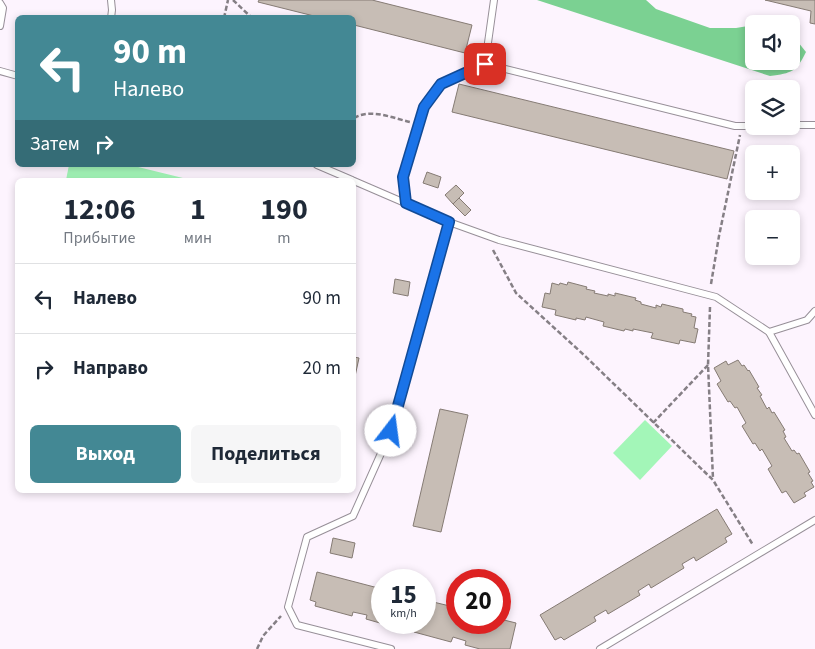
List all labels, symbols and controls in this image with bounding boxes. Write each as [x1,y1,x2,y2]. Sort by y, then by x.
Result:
map controls [745,15,800,265]
button: sound [745,15,800,70]
text: 90 m [113,27,187,77]
icon: left [30,35,95,100]
pin [464,43,506,85]
icon: arrive [471,50,499,78]
text: Налево [113,73,184,105]
button: layers [745,80,800,135]
icon: right [90,130,118,158]
text: Затем [30,131,80,158]
button: + [745,145,800,200]
text: 12:06 [63,188,136,231]
text: 1 [190,188,206,231]
text: 190 [260,188,308,231]
button: − [745,210,800,265]
text: Прибытие [63,227,135,249]
text: мин [184,227,212,249]
text: m [277,227,291,249]
icon: left [30,285,58,313]
text: Налево [73,285,137,312]
text: 90 m [303,285,341,312]
icon: right [30,355,58,383]
text: Направо [73,355,148,382]
text: 20 m [303,355,341,382]
position arrow [364,404,416,456]
button: Выход [30,425,181,483]
button: Поделиться [191,425,341,483]
speed limit sign: 20 [446,569,511,634]
text: 15 [390,577,417,613]
text: km/h [390,605,417,622]

